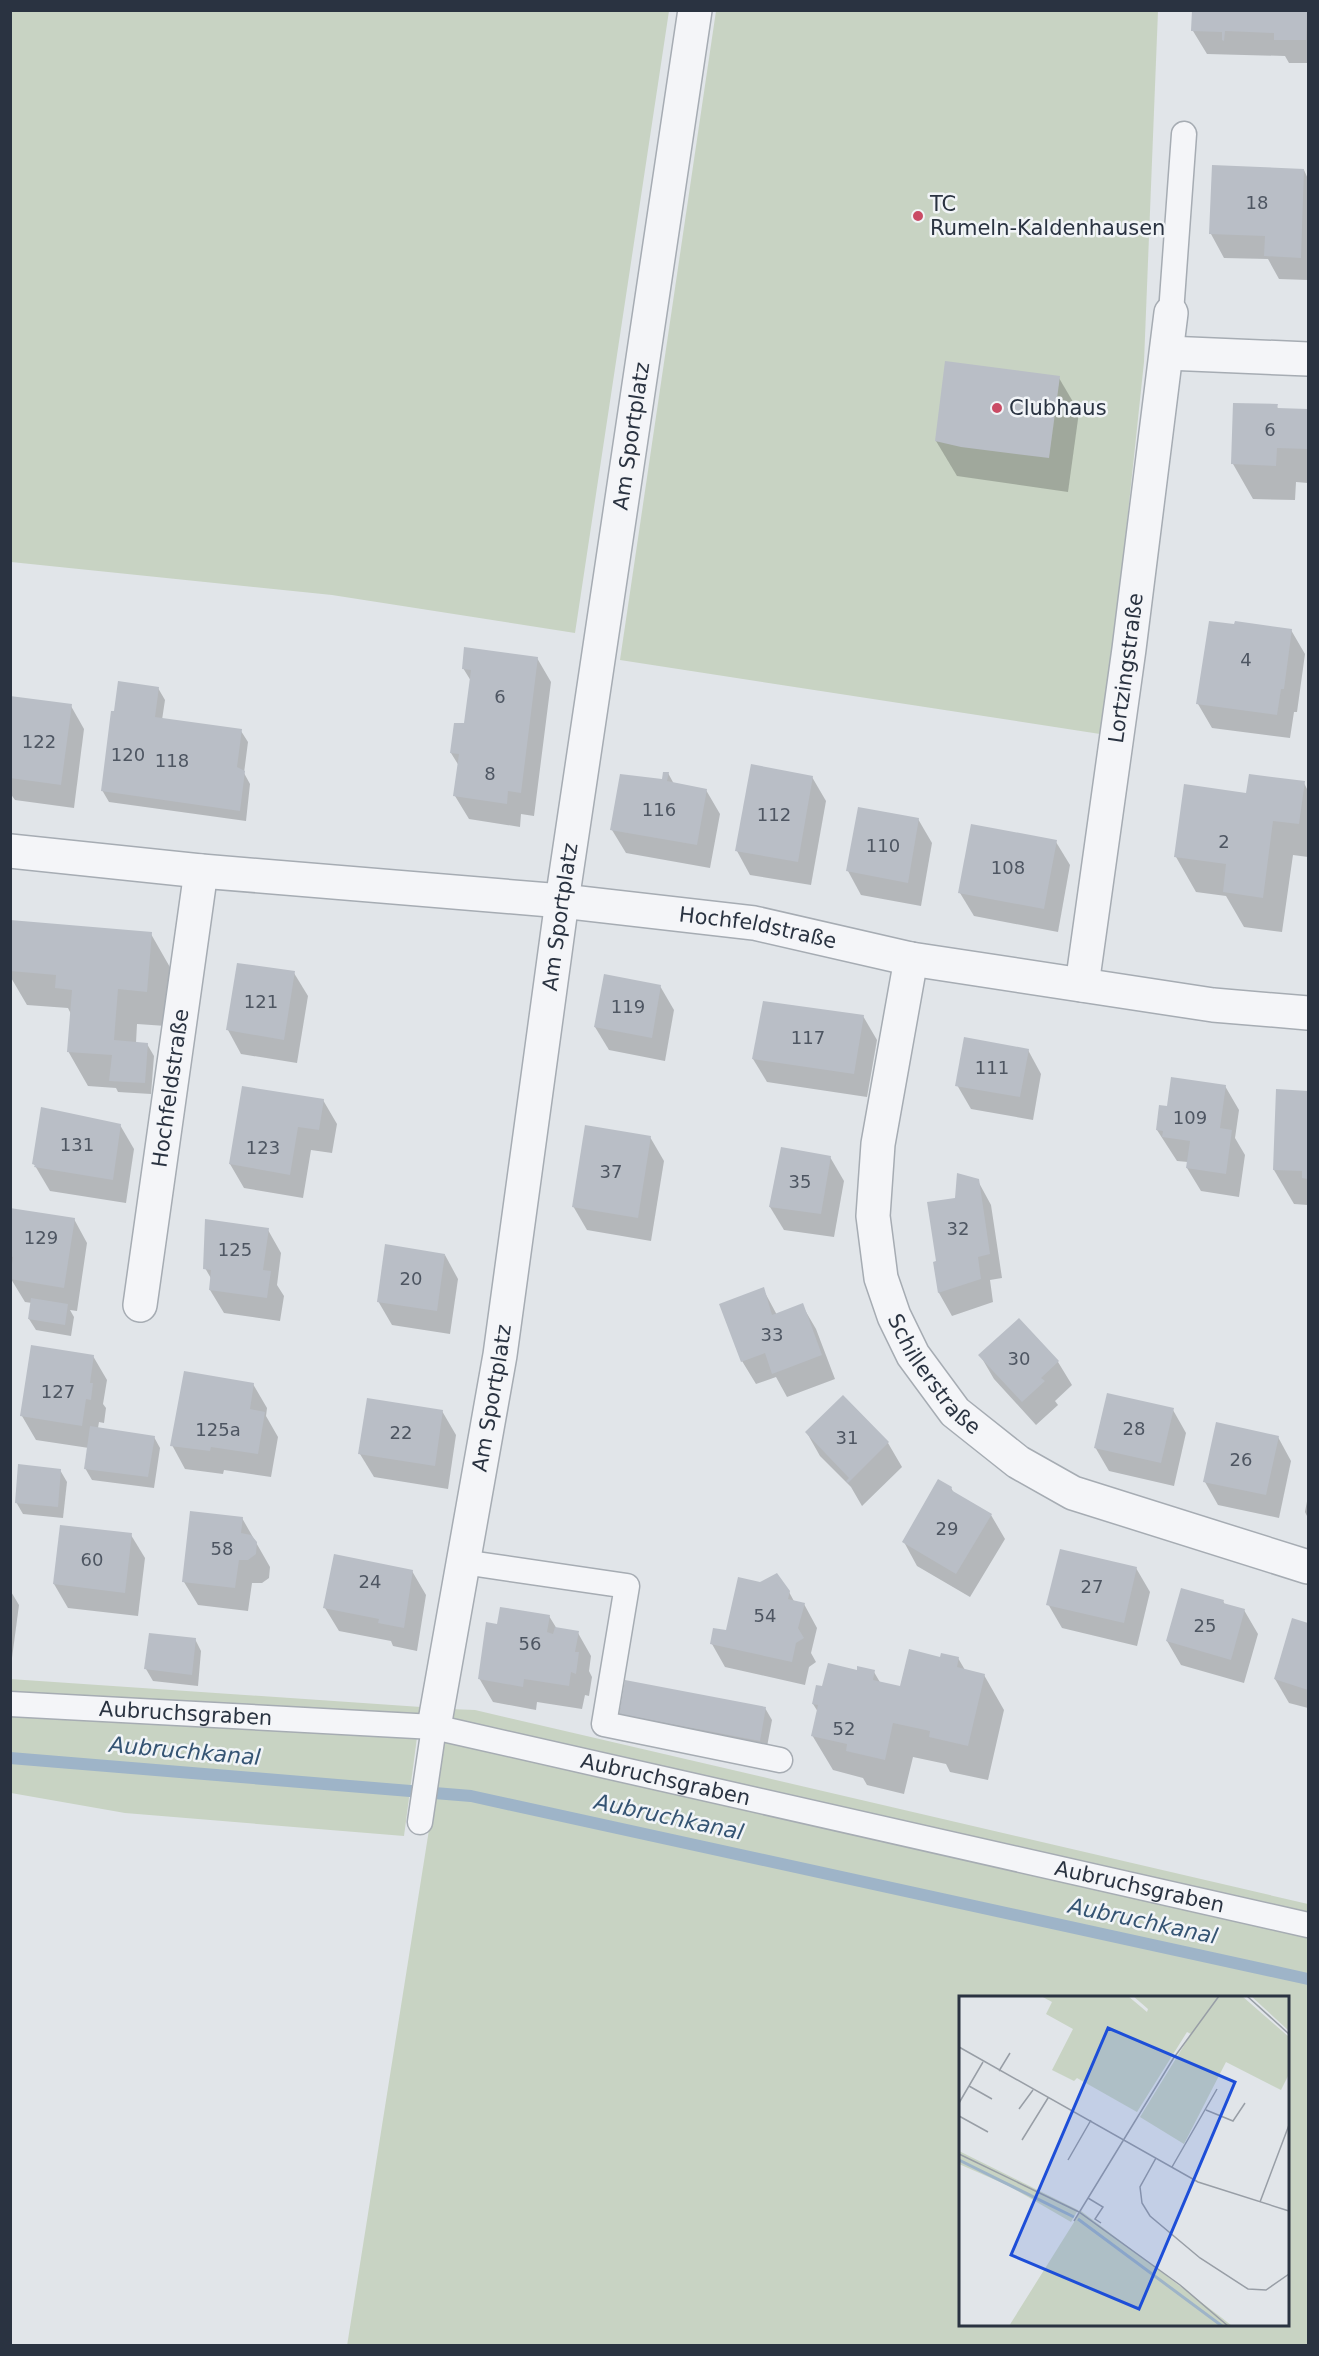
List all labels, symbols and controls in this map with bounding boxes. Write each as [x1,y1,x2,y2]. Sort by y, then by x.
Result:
place label: TC Rumeln-Kaldenhausen [929,192,1165,240]
house number: 18 [1246,192,1268,213]
marker: TC Rumeln-Kaldenhausen [911,209,925,223]
street label: Am Sportplatz [608,361,654,512]
place label: Clubhaus [1009,396,1107,420]
marker: Clubhaus [990,401,1004,415]
house number: 6 [1264,419,1276,440]
street label: Lortzingstraße [1104,591,1148,745]
house number: 4 [1240,649,1252,670]
house number: 6 [494,686,506,707]
house number: 122 [22,731,56,752]
house number: 120 [111,744,145,765]
house number: 118 [155,750,189,771]
house number: 8 [484,763,496,784]
house number: 116 [642,799,676,820]
house number: 112 [757,804,791,825]
house number: 2 [1218,831,1230,852]
house number: 110 [866,835,900,856]
street label: Am Sportplatz [538,841,583,992]
house number: 108 [991,857,1025,878]
street label: Hochfeldstraße [678,902,839,954]
house number: 121 [244,991,278,1012]
house number: 119 [611,996,645,1017]
street label: Hochfeldstraße [147,1007,193,1169]
house number: 117 [791,1027,825,1048]
house number: 111 [975,1057,1009,1078]
house number: 109 [1173,1107,1207,1128]
house number: 131 [60,1134,94,1155]
house number: 123 [246,1137,280,1158]
house number: 37 [600,1161,622,1182]
house number: 35 [789,1171,811,1192]
house number: 32 [947,1218,969,1239]
house number: 129 [24,1227,58,1248]
house number: 125 [218,1239,252,1260]
house number: 20 [400,1268,422,1289]
street label: Schillerstraße [883,1310,985,1440]
street label: Am Sportplatz [467,1323,516,1474]
house number: 33 [761,1324,783,1345]
house number: 30 [1008,1348,1030,1369]
house number: 127 [41,1381,75,1402]
house number: 28 [1123,1418,1145,1439]
house number: 125a [195,1419,241,1440]
house number: 22 [390,1422,412,1443]
house number: 31 [836,1427,858,1448]
house number: 26 [1230,1449,1252,1470]
house number: 29 [936,1518,958,1539]
house number: 58 [211,1538,233,1559]
house number: 60 [81,1549,103,1570]
house number: 24 [359,1571,381,1592]
house number: 27 [1081,1576,1103,1597]
house number: 54 [754,1605,776,1626]
house number: 25 [1194,1615,1216,1636]
house number: 56 [519,1633,541,1654]
street label: Aubruchsgraben [99,1697,273,1730]
house number: 52 [833,1718,855,1739]
water label: Aubruchkanal [106,1732,262,1770]
street label: Aubruchsgraben [578,1749,753,1810]
water label: Aubruchkanal [590,1789,746,1845]
street label: Aubruchsgraben [1052,1856,1227,1918]
water label: Aubruchkanal [1064,1893,1220,1949]
inset map [959,1996,1289,2326]

